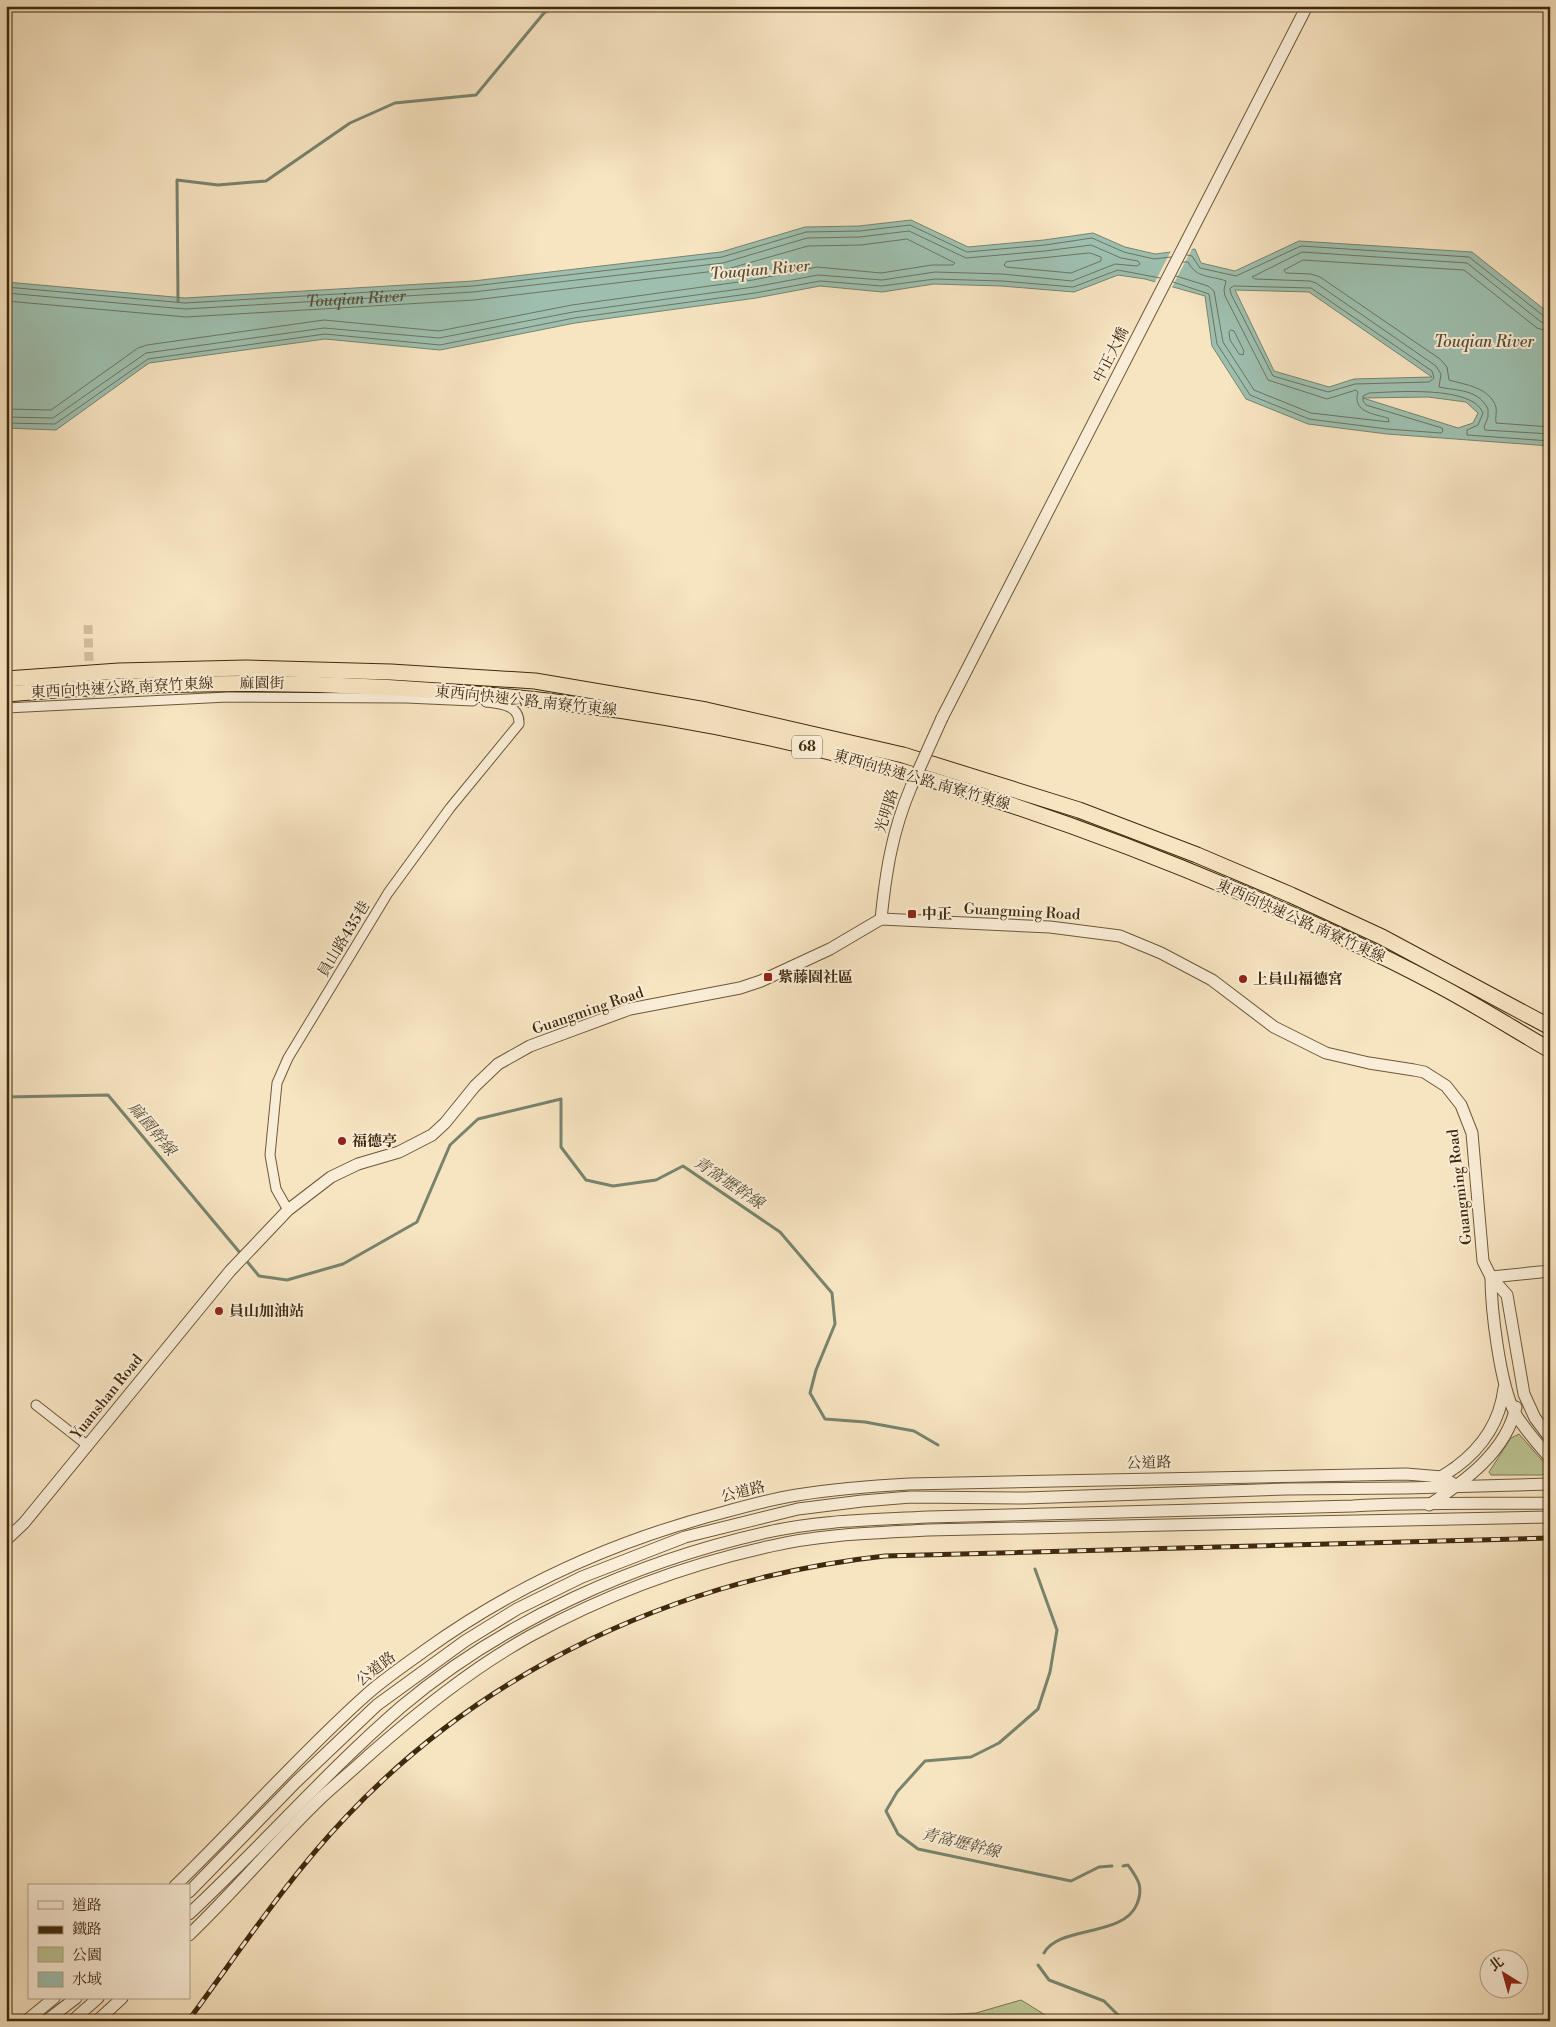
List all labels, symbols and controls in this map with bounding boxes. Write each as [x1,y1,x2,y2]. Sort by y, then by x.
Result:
water label: Touqian River [709,256,812,284]
water label: Touqian River [305,286,408,312]
street label: 中正大橋 [1089,324,1133,386]
water label: Touqian River [1434,332,1535,352]
street label: 東西向快速公路 南寮竹東線 [30,674,214,702]
street label: 麻園街 [239,674,285,693]
street label: 東西向快速公路 南寮竹東線 [434,682,618,720]
road number: 68 [792,736,822,759]
street label: 東西向快速公路 南寮竹東線 [831,746,1013,814]
street label: 光明路 [871,787,903,835]
street label: 東西向快速公路 南寮竹東線 [1214,875,1388,967]
street label: 員山路435巷 [314,897,374,981]
street label: Guangming Road [963,899,1081,925]
place label: 中正 [922,905,952,924]
marker: 中正 [906,908,918,920]
place label: 紫藤園社區 [778,968,853,987]
place label: 上員山福德宮 [1253,970,1343,989]
marker: 紫藤園社區 [762,971,774,983]
marker: 上員山福德宮 [1237,973,1249,985]
street label: Guangming Road [530,983,647,1039]
water label: 麻園幹線 [124,1098,182,1161]
street label: Guangming Road [1443,1128,1477,1246]
place label: 福德亭 [352,1132,397,1151]
marker: 福德亭 [336,1135,348,1147]
water label: 青窩壢幹線 [690,1152,769,1215]
place label: 員山加油站 [229,1302,304,1321]
marker: 員山加油站 [213,1305,225,1317]
street label: Yuanshan Road [66,1350,147,1444]
street label: 公道路 [1126,1453,1172,1473]
street label: 公道路 [719,1477,767,1507]
street label: 公道路 [352,1648,400,1690]
water label: 青窩壢幹線 [920,1824,1004,1863]
legend [28,1884,190,2000]
text: 道路 [72,1896,102,1915]
text: 鐵路 [72,1920,102,1939]
text: 公園 [72,1946,102,1965]
north arrow [1478,1950,1528,2000]
text: 北 [1486,1953,1508,1976]
text: 水域 [72,1970,102,1989]

